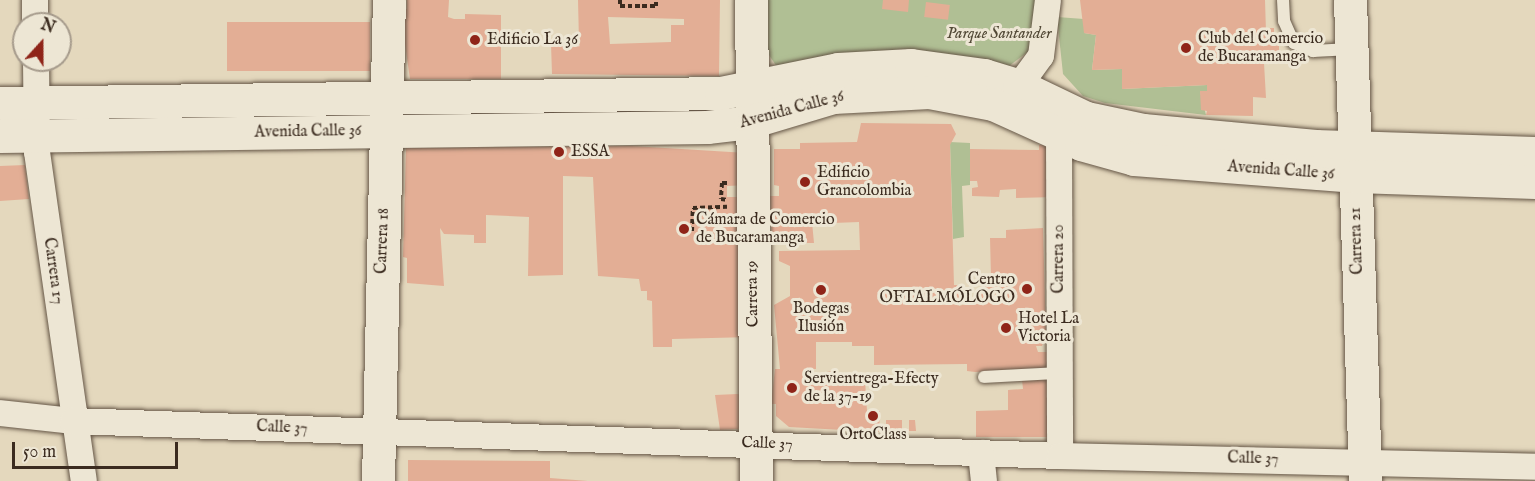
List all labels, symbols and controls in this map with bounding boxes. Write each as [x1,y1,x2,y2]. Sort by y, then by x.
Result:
north arrow [12,12,72,72]
text: N [38,15,58,39]
park label: Parque Santander [947,24,1051,44]
place label: Club del Comercio de Bucaramanga [1198,29,1323,67]
place label: Edificio La 36 [487,30,578,50]
marker: Edificio La 36 [468,33,482,47]
marker: Club del Comercio de Bucaramanga [1179,41,1193,55]
street label: Avenida Calle 36 [738,87,846,133]
street label: Avenida Calle 36 [254,121,362,143]
place label: ESSA [571,142,609,162]
marker: ESSA [552,145,566,159]
street label: Avenida Calle 36 [1227,158,1335,184]
place label: Edificio Grancolombia [817,163,911,201]
marker: Edificio Grancolombia [798,175,812,189]
street label: Carrera 21 [1346,207,1368,275]
street label: Carrera 18 [372,208,394,274]
place label: Cámara de Comercio de Bucaramanga [696,210,835,248]
marker: Cámara de Comercio de Bucaramanga [677,222,691,236]
street label: Carrera 20 [1049,224,1069,294]
street label: Carrera 17 [39,236,67,306]
street label: Carrera 19 [743,261,763,327]
place label: Centro OFTALMÓLOGO [880,270,1015,308]
marker: Centro OFTALMÓLOGO [1020,282,1034,296]
marker: Bodegas Ilusión [814,283,828,297]
place label: Bodegas Ilusión [793,299,849,337]
place label: Hotel La Victoria [1018,309,1079,347]
marker: Hotel La Victoria [999,321,1013,335]
place label: Servientrega-Efecty de la 37-19 [804,369,939,407]
marker: Servientrega-Efecty de la 37-19 [785,381,799,395]
marker: OrtoClass [866,409,880,423]
street label: Calle 37 [256,418,308,438]
place label: OrtoClass [839,425,907,445]
scale bar [15,430,182,468]
street label: Calle 37 [741,434,793,454]
text: 50 m [23,441,56,464]
street label: Calle 37 [1227,449,1279,469]

